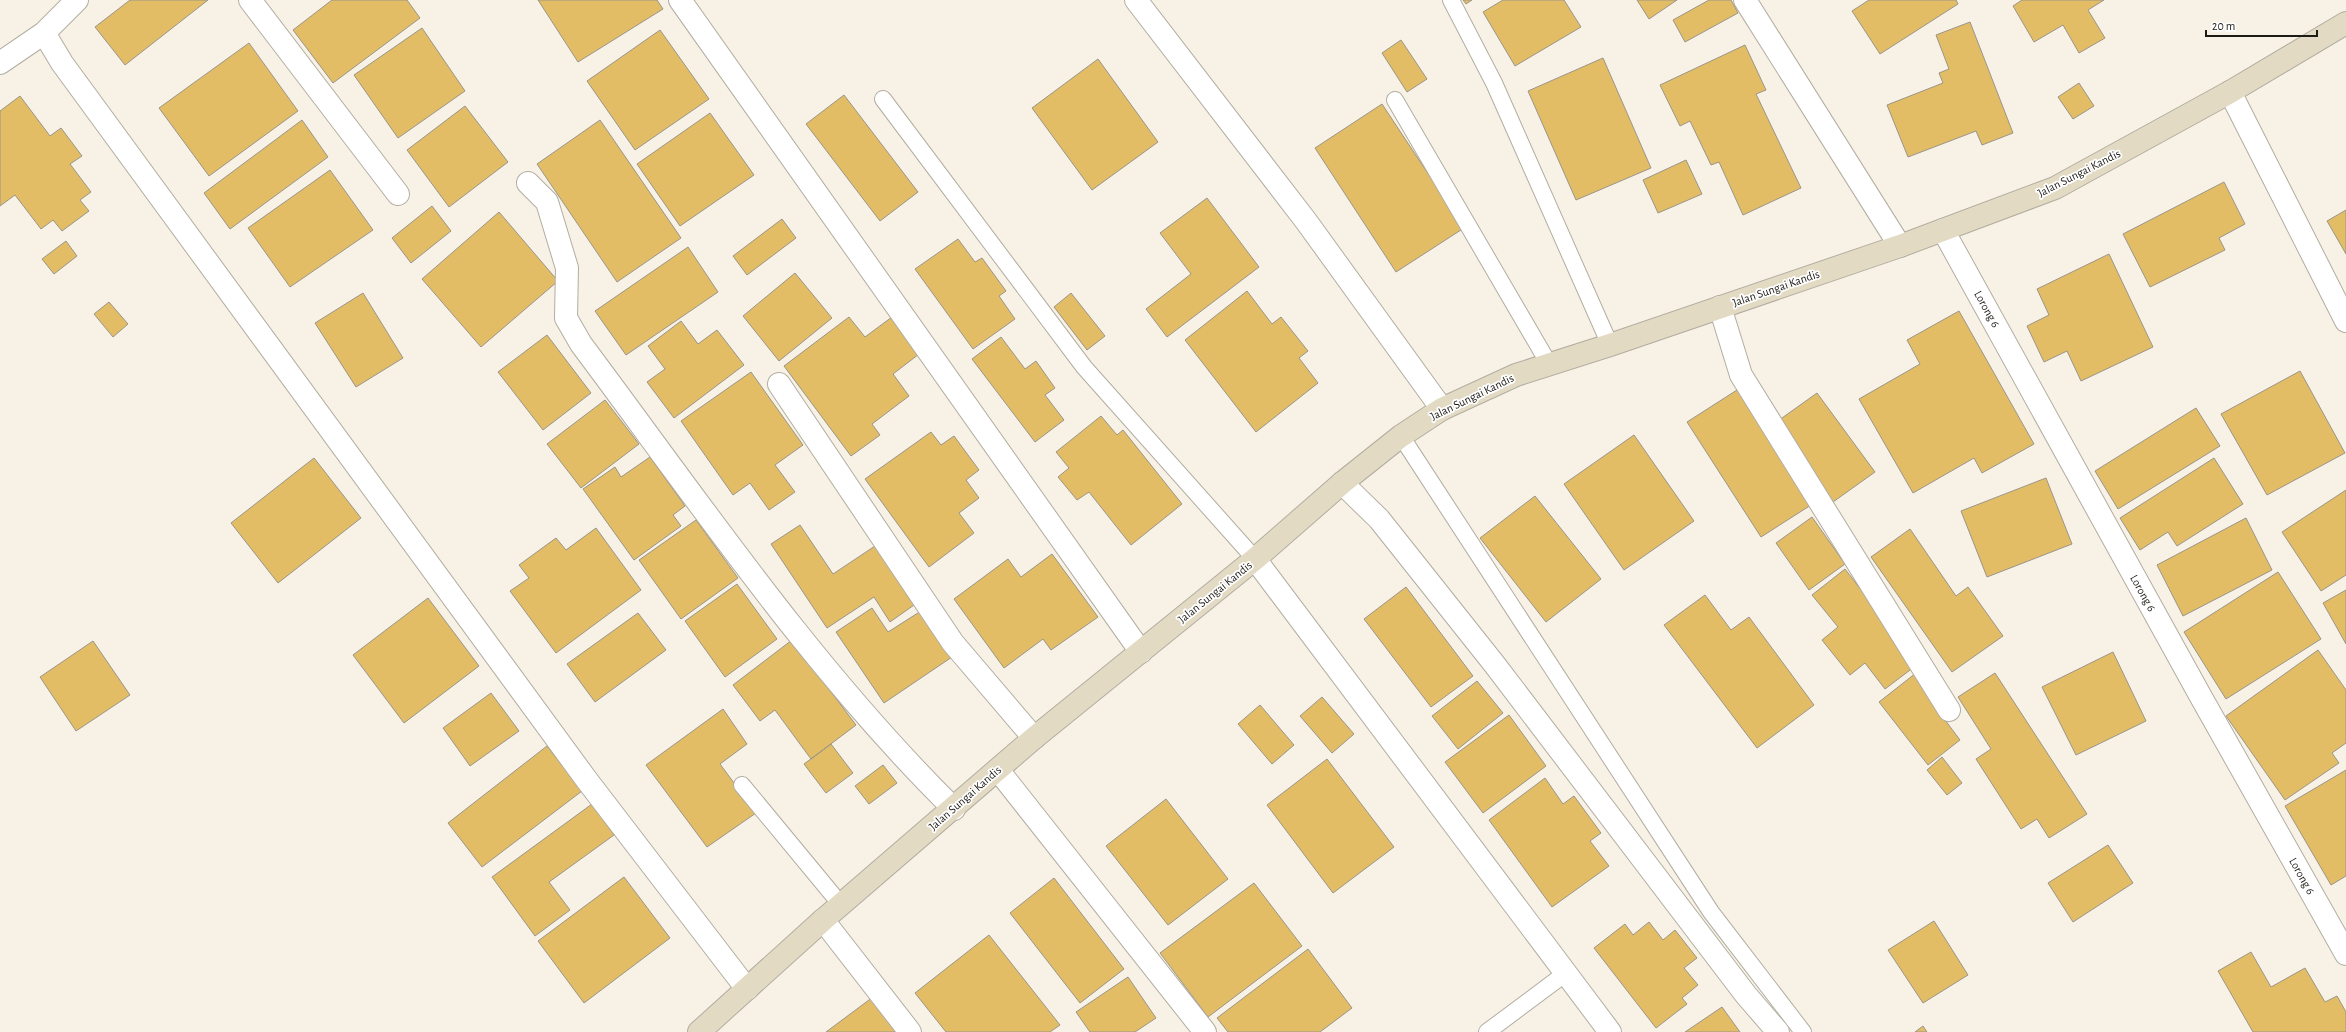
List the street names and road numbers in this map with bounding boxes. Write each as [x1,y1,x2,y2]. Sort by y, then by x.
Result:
street label: Jalan Sungai Kandis [2036,147,2122,199]
street label: Jalan Sungai Kandis [1731,267,1821,309]
street label: Lorong 6 [1972,289,2002,330]
street label: Jalan Sungai Kandis [1428,372,1516,422]
street label: Jalan Sungai Kandis [1176,559,1254,625]
street label: Lorong 6 [2128,573,2158,614]
street label: Jalan Sungai Kandis [927,764,1003,832]
street label: Lorong 6 [2287,856,2317,897]

